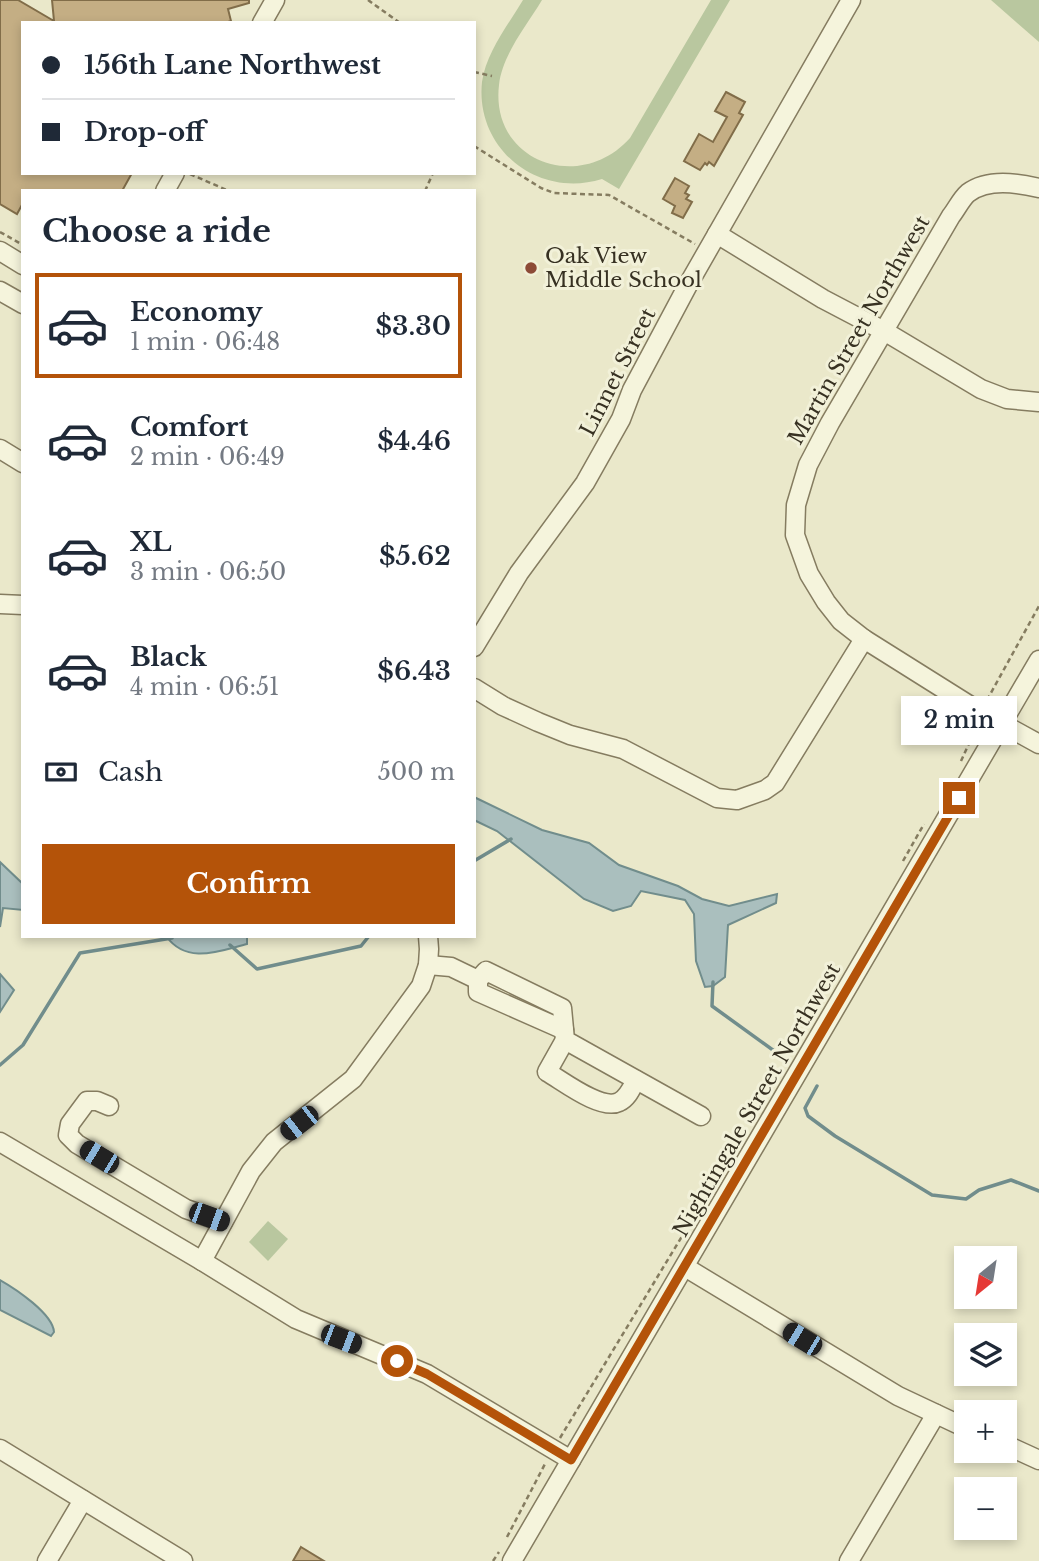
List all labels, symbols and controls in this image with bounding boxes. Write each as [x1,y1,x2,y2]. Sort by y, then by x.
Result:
text: 156th Lane Northwest [84,49,381,81]
text: Drop-off [84,116,205,148]
text: Choose a ride [42,211,271,251]
street label: Martin Street Northwest [783,211,935,449]
place label: Oak View Middle School [545,243,702,293]
marker: Oak View Middle School [523,260,539,276]
icon: car [46,294,109,357]
text: Economy [130,296,263,328]
street label: Linnet Street [575,303,662,441]
text: $3.30 [376,310,451,342]
text: 1 min · 06:48 [130,328,280,356]
icon: car [46,409,109,472]
text: Comfort [130,411,248,443]
text: $4.46 [377,425,451,457]
text: 2 min · 06:49 [130,443,285,471]
icon: car [46,524,109,587]
text: XL [130,526,172,558]
text: $5.62 [379,540,451,572]
text: 3 min · 06:50 [130,558,286,586]
icon: car [46,639,109,702]
text: Black [130,641,207,673]
text: $6.43 [377,655,451,687]
text: 4 min · 06:51 [130,673,279,701]
callout: 2 min [901,696,1017,746]
text: 2 min [924,706,994,734]
icon: cash [42,753,80,791]
text: Cash [98,756,163,788]
text: 500 m [378,758,455,786]
route end [943,782,975,814]
button: Confirm [42,844,455,924]
street label: Nightingale Street Northwest [668,958,846,1242]
car [276,1102,323,1144]
car [76,1137,123,1177]
car [186,1200,233,1234]
north arrow [954,1246,1017,1309]
map controls [954,1246,1017,1540]
car [779,1319,826,1359]
car [318,1322,365,1356]
button: layers [954,1323,1017,1386]
route start [381,1345,413,1377]
button: + [954,1400,1017,1463]
button: − [954,1477,1017,1540]

